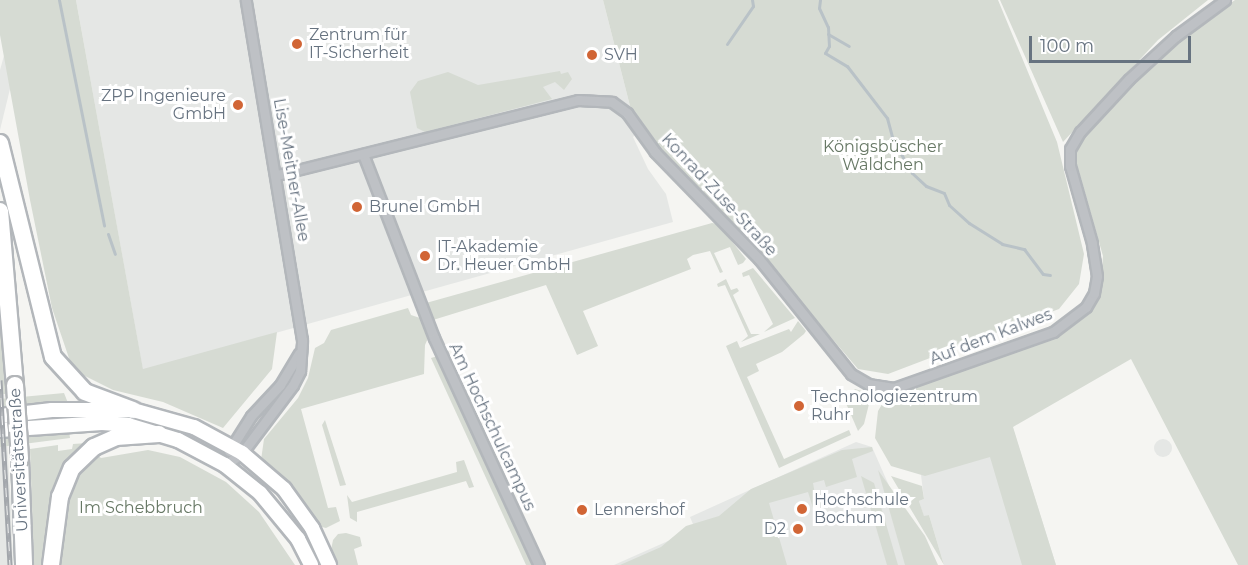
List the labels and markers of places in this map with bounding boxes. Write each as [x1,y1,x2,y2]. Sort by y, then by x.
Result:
place label: Zentrum für IT-Sicherheit [309,25,409,63]
marker: Zentrum für IT-Sicherheit [290,37,304,51]
place label: SVH [604,45,638,65]
marker: SVH [585,48,599,62]
place label: ZPP Ingenieure GmbH [101,86,226,124]
marker: ZPP Ingenieure GmbH [231,98,245,112]
place label: Brunel GmbH [369,197,480,217]
marker: Brunel GmbH [350,200,364,214]
place label: IT-Akademie Dr. Heuer GmbH [437,237,571,275]
marker: IT-Akademie Dr. Heuer GmbH [418,249,432,263]
place label: Technologiezentrum Ruhr [811,387,978,425]
marker: Technologiezentrum Ruhr [792,399,806,413]
place label: Hochschule Bochum [814,490,909,528]
place label: Lennershof [594,500,685,520]
marker: Hochschule Bochum [795,502,809,516]
marker: Lennershof [575,503,589,517]
place label: D2 [764,519,786,539]
marker: D2 [791,522,805,536]

